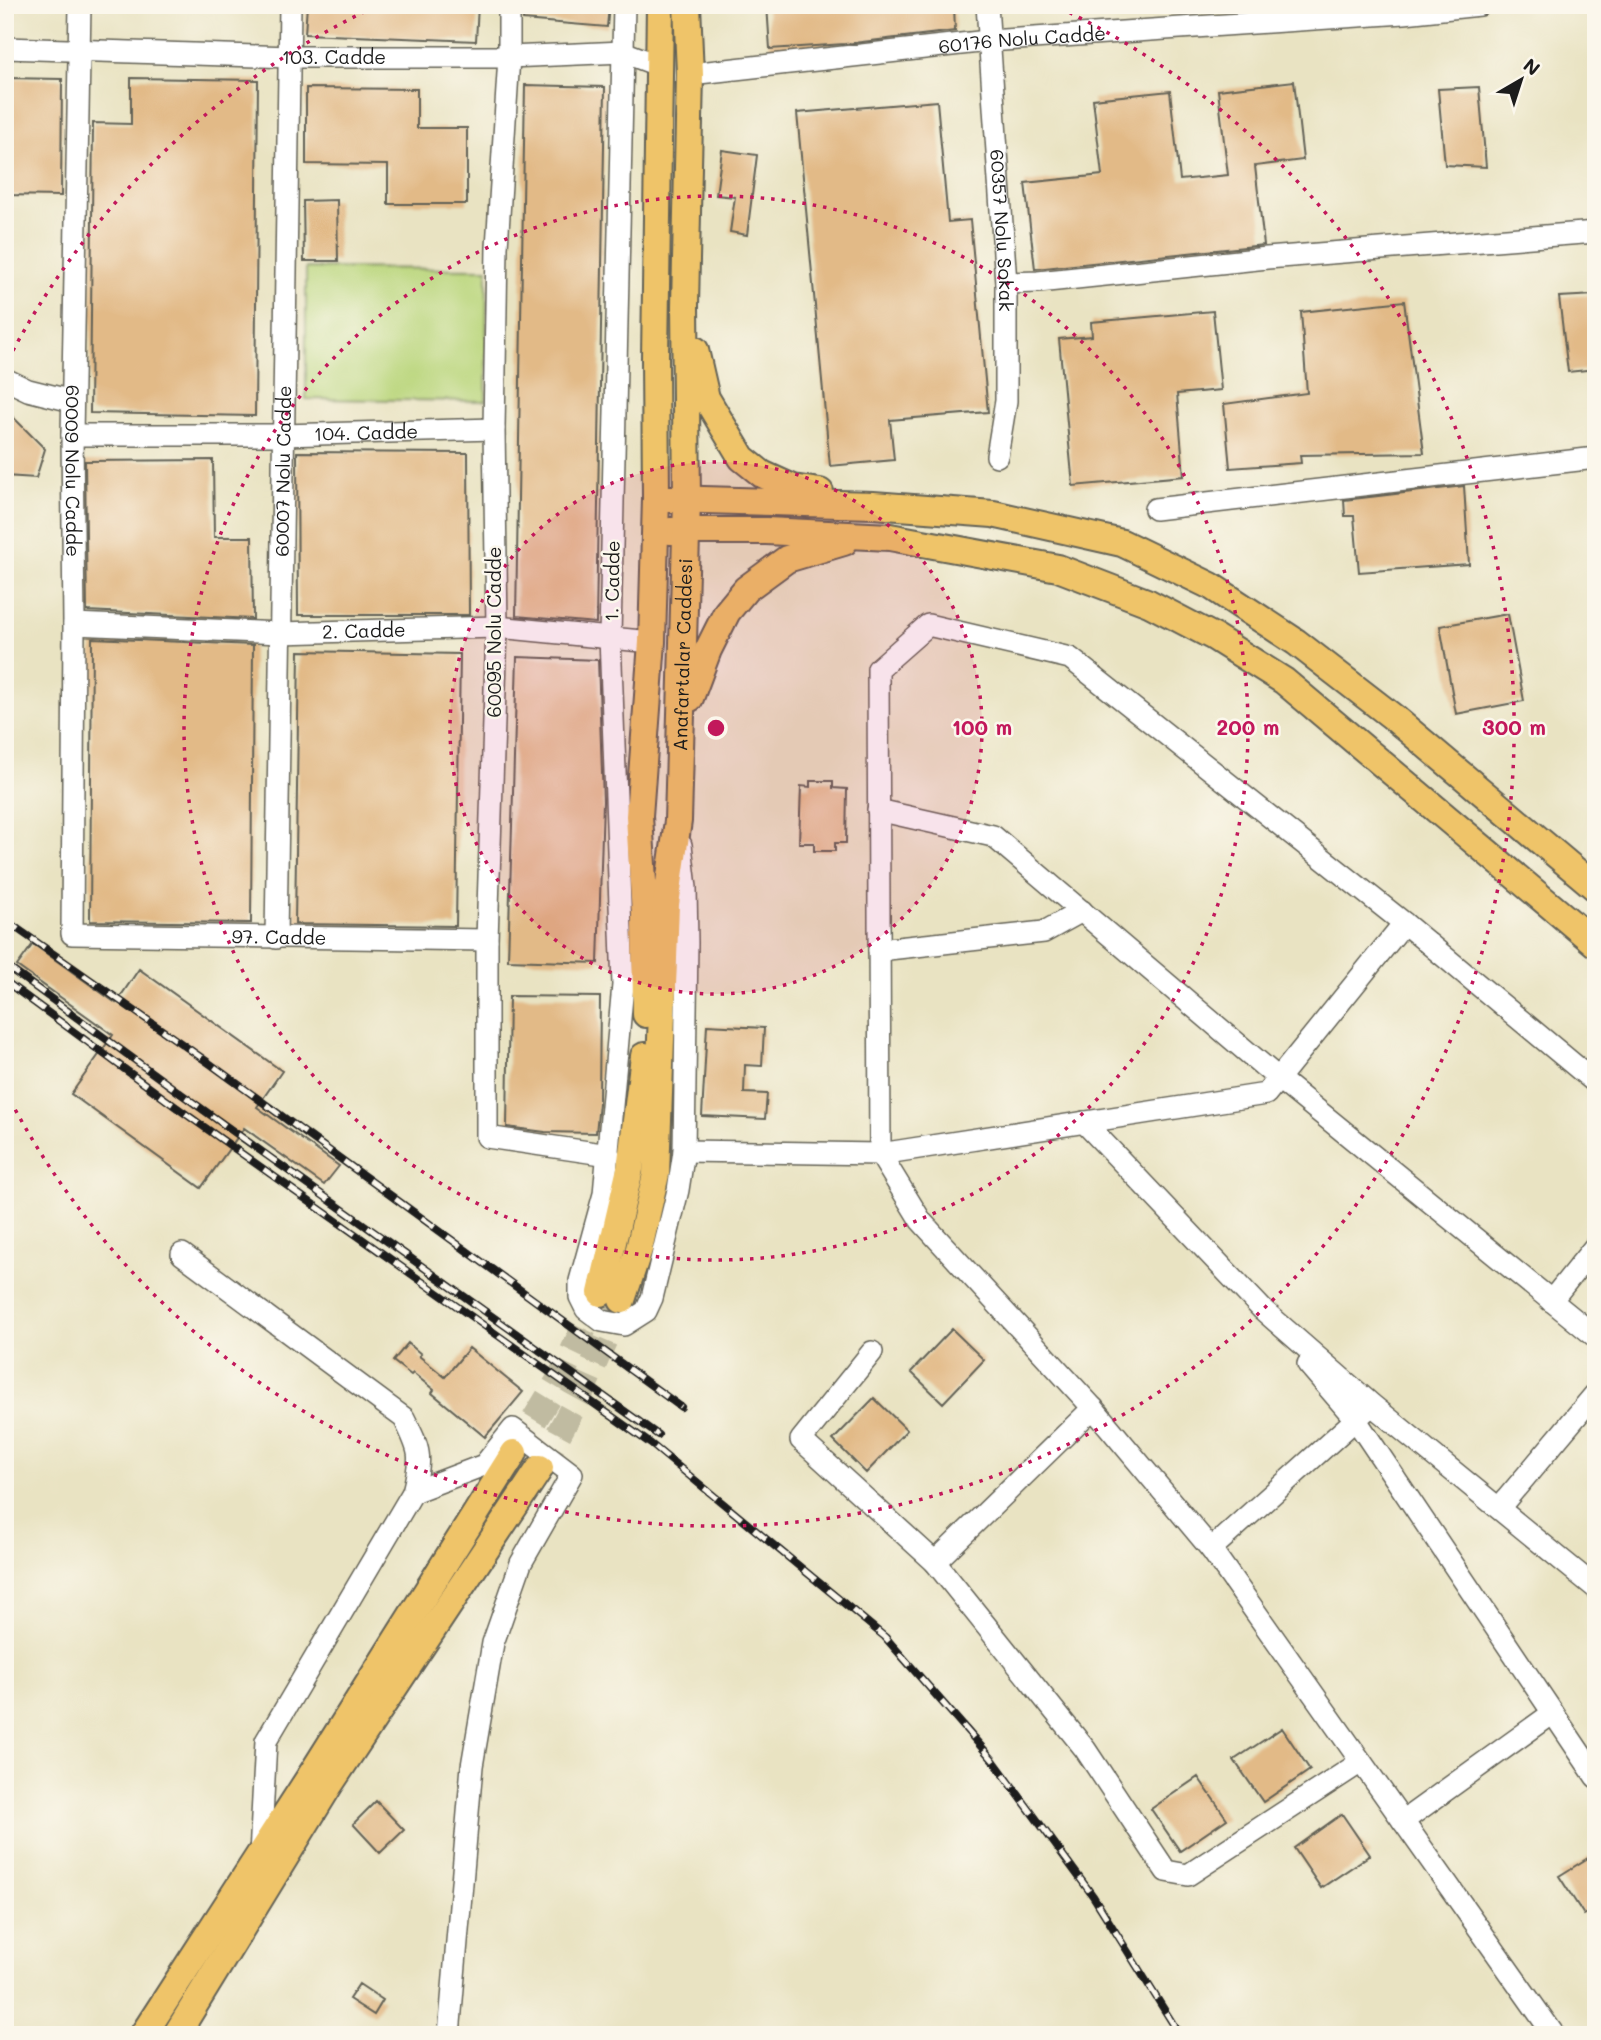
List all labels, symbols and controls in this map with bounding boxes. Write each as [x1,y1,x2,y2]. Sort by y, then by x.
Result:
street label: 60176 Nolu Cadde [937,20,1107,58]
street label: 103. Cadde [281,44,386,69]
north arrow [1486,46,1556,116]
text: N [1519,52,1545,81]
street label: 60357 Nolu Sokak [985,148,1019,312]
street label: 60009 Nolu Cadde [60,385,86,557]
street label: 60007 Nolu Cadde [269,385,296,557]
street label: 104. Cadde [313,418,418,446]
street label: 1. Cadde [598,540,625,622]
street label: 60095 Nolu Cadde [481,546,506,718]
street label: Anafartalar Caddesi [667,558,697,752]
street label: 2. Cadde [322,617,406,644]
text: 100 m [952,713,1012,740]
text: 200 m [1217,713,1279,740]
text: 300 m [1482,713,1546,740]
centre of rings [704,716,728,740]
street label: 97. Cadde [231,923,326,950]

